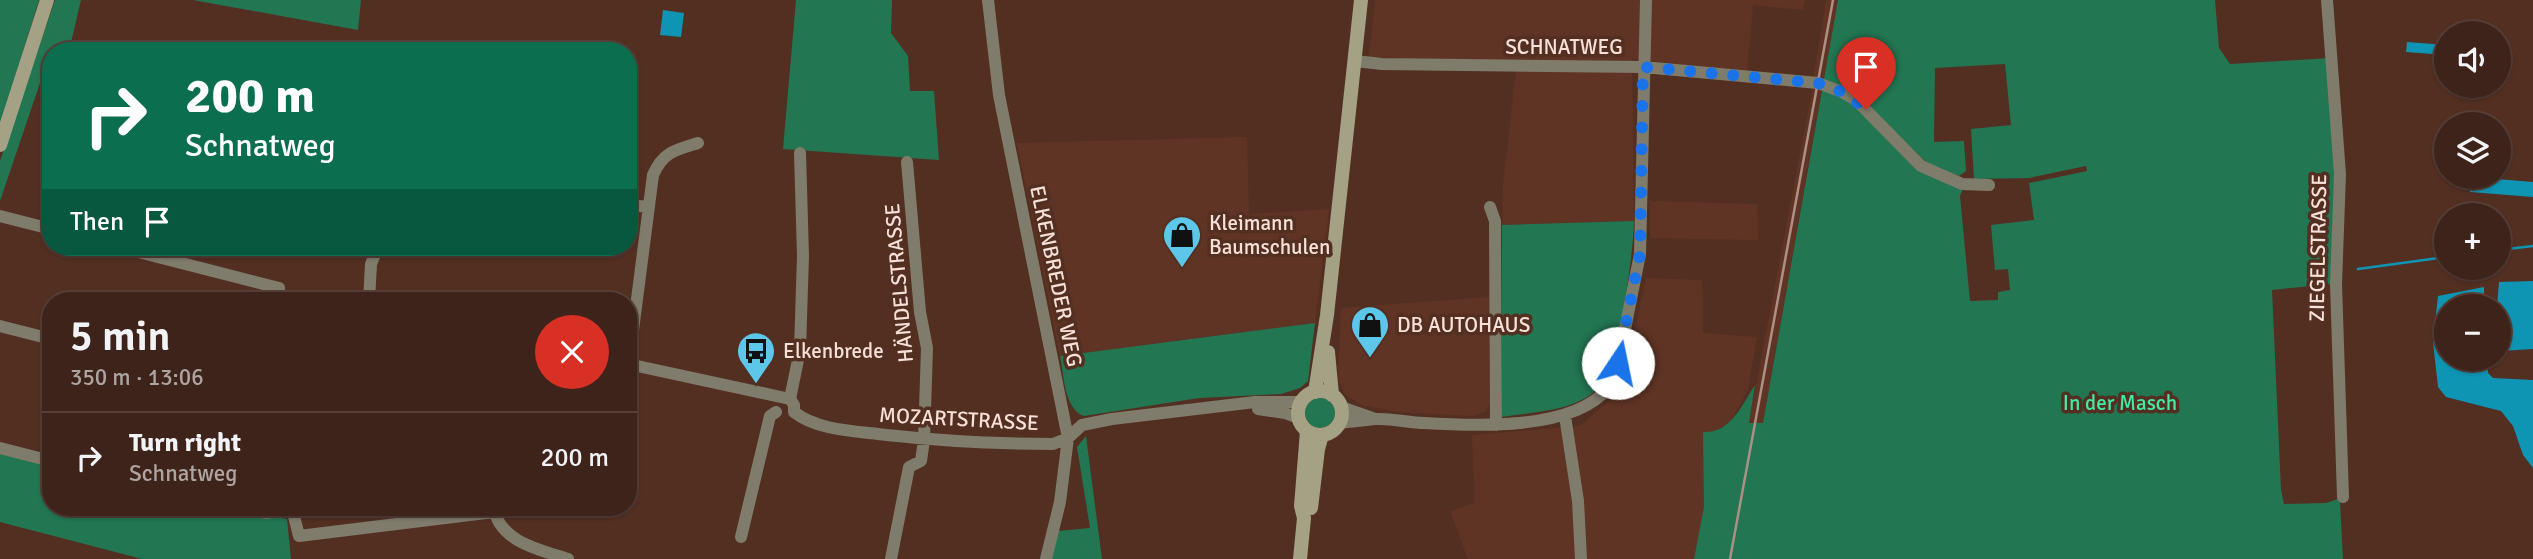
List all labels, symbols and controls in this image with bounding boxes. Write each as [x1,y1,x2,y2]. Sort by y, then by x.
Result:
map controls [2434,21,2511,371]
button: sound [2434,21,2511,98]
street label: SCHNATWEG [1505,34,1623,60]
pin [1836,37,1896,109]
icon: arrive [1847,48,1885,86]
text: 200 m [185,66,315,126]
icon: right [70,70,161,161]
button: layers [2434,112,2511,189]
text: Schnatweg [185,126,336,165]
street label: ZIEGELSTRASSE [2304,174,2332,322]
street label: ELKENBREDER WEG [1024,183,1088,369]
street label: HÄNDELSTRASSE [879,202,919,364]
icon: arrive [138,203,176,241]
button: + [2434,203,2511,280]
text: Then [70,206,124,238]
place label: Kleimann Baumschulen [1209,210,1331,260]
shop icon: Kleimann Baumschulen [1161,214,1203,269]
button: − [2434,294,2511,371]
shop icon: DB AUTOHAUS [1349,304,1391,359]
text: 5 min [70,311,171,362]
place label: DB AUTOHAUS [1397,312,1530,338]
button: close [535,315,609,389]
position arrow [1581,326,1655,400]
bus stop icon: Elkenbrede [735,330,777,385]
place label: Elkenbrede [783,338,884,364]
text: 350 m · 13:06 [70,363,204,392]
park label: In der Masch [2063,390,2177,416]
street label: MOZARTSTRASSE [879,402,1039,436]
text: Turn right [129,427,241,459]
icon: right [70,439,108,477]
text: 200 m [540,442,609,474]
text: Schnatweg [129,459,237,488]

